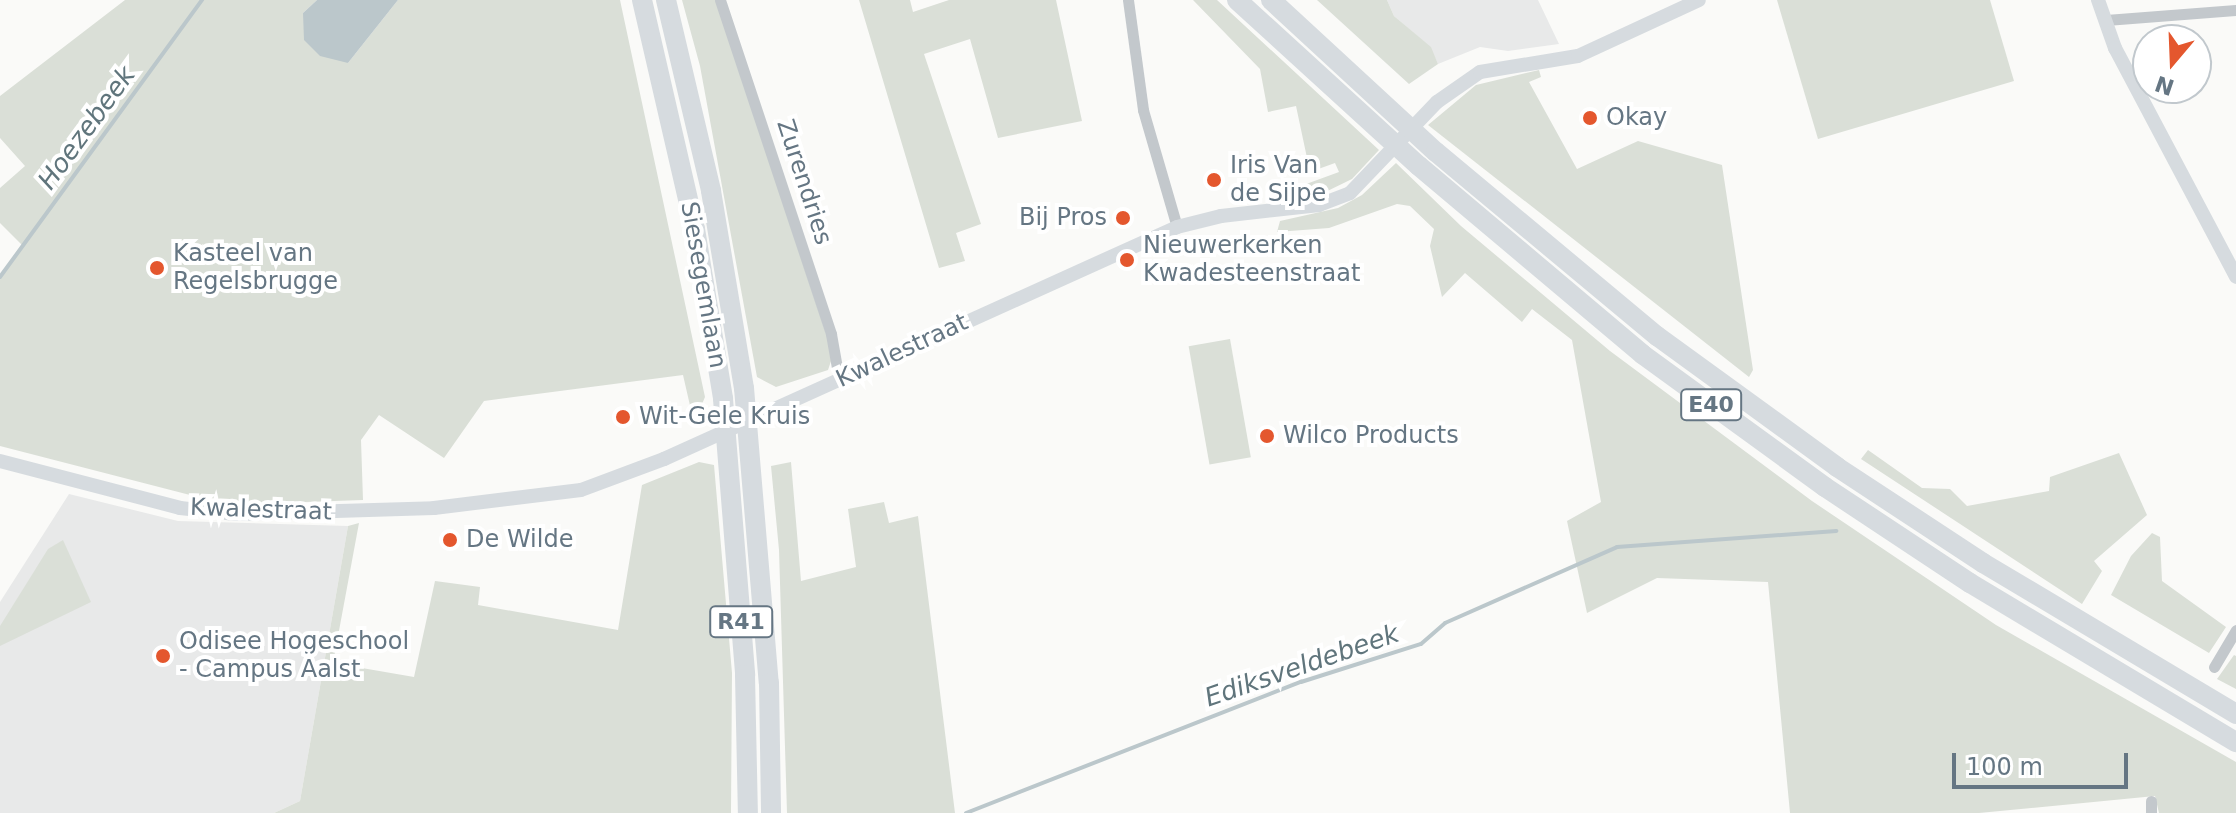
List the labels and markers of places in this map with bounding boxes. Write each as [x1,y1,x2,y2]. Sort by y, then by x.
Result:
place label: Okay [1606,104,1667,132]
marker: Okay [1581,109,1599,127]
place label: Iris Van de Sijpe [1230,152,1326,208]
marker: Iris Van de Sijpe [1205,171,1223,189]
place label: Bij Pros [1019,204,1107,232]
marker: Bij Pros [1114,209,1132,227]
place label: Nieuwerkerken Kwadesteenstraat [1143,232,1360,288]
place label: Kasteel van Regelsbrugge [173,240,338,296]
marker: Nieuwerkerken Kwadesteenstraat [1118,251,1136,269]
marker: Kasteel van Regelsbrugge [148,259,166,277]
place label: Wit-Gele Kruis [639,403,810,431]
marker: Wit-Gele Kruis [614,408,632,426]
place label: Wilco Products [1283,422,1459,450]
marker: Wilco Products [1258,427,1276,445]
place label: De Wilde [466,526,573,554]
marker: De Wilde [441,531,459,549]
place label: Odisee Hogeschool - Campus Aalst [179,628,409,684]
marker: Odisee Hogeschool - Campus Aalst [154,647,172,665]

